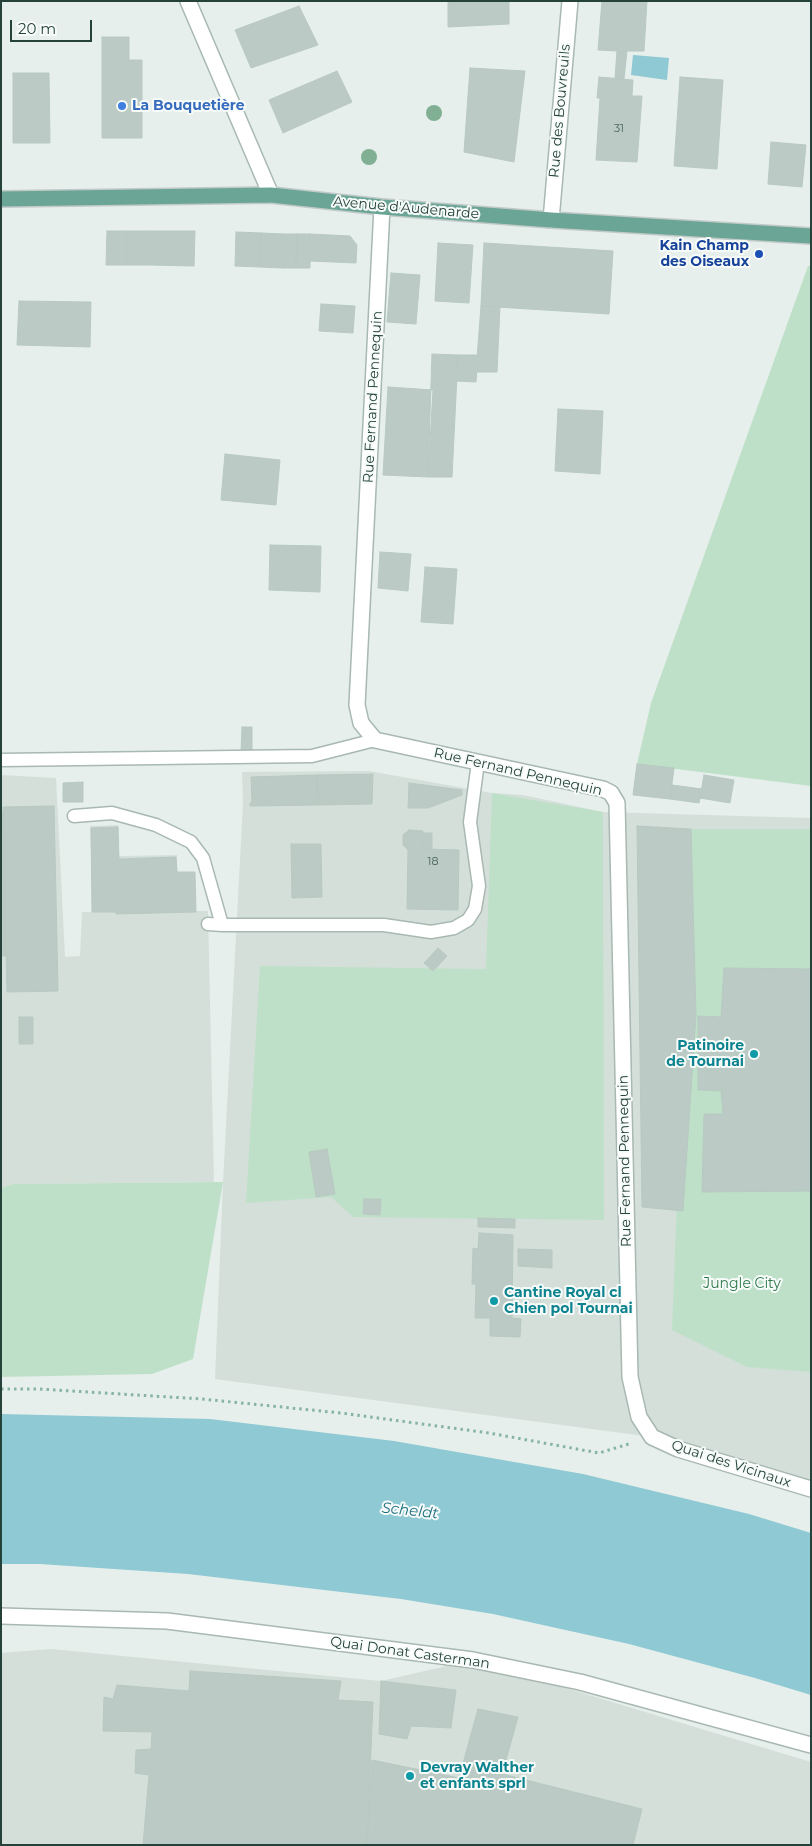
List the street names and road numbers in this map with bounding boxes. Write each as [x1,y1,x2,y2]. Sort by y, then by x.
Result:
street label: Rue des Bouvreuils [546,43,574,179]
street label: Avenue d'Audenarde [332,193,480,223]
street label: Rue Fernand Pennequin [360,310,386,484]
street label: Rue Fernand Pennequin [432,744,604,800]
street label: Rue Fernand Pennequin [615,1075,635,1247]
street label: Quai des Vicinaux [669,1437,793,1491]
street label: Quai Donat Casterman [329,1633,491,1673]

